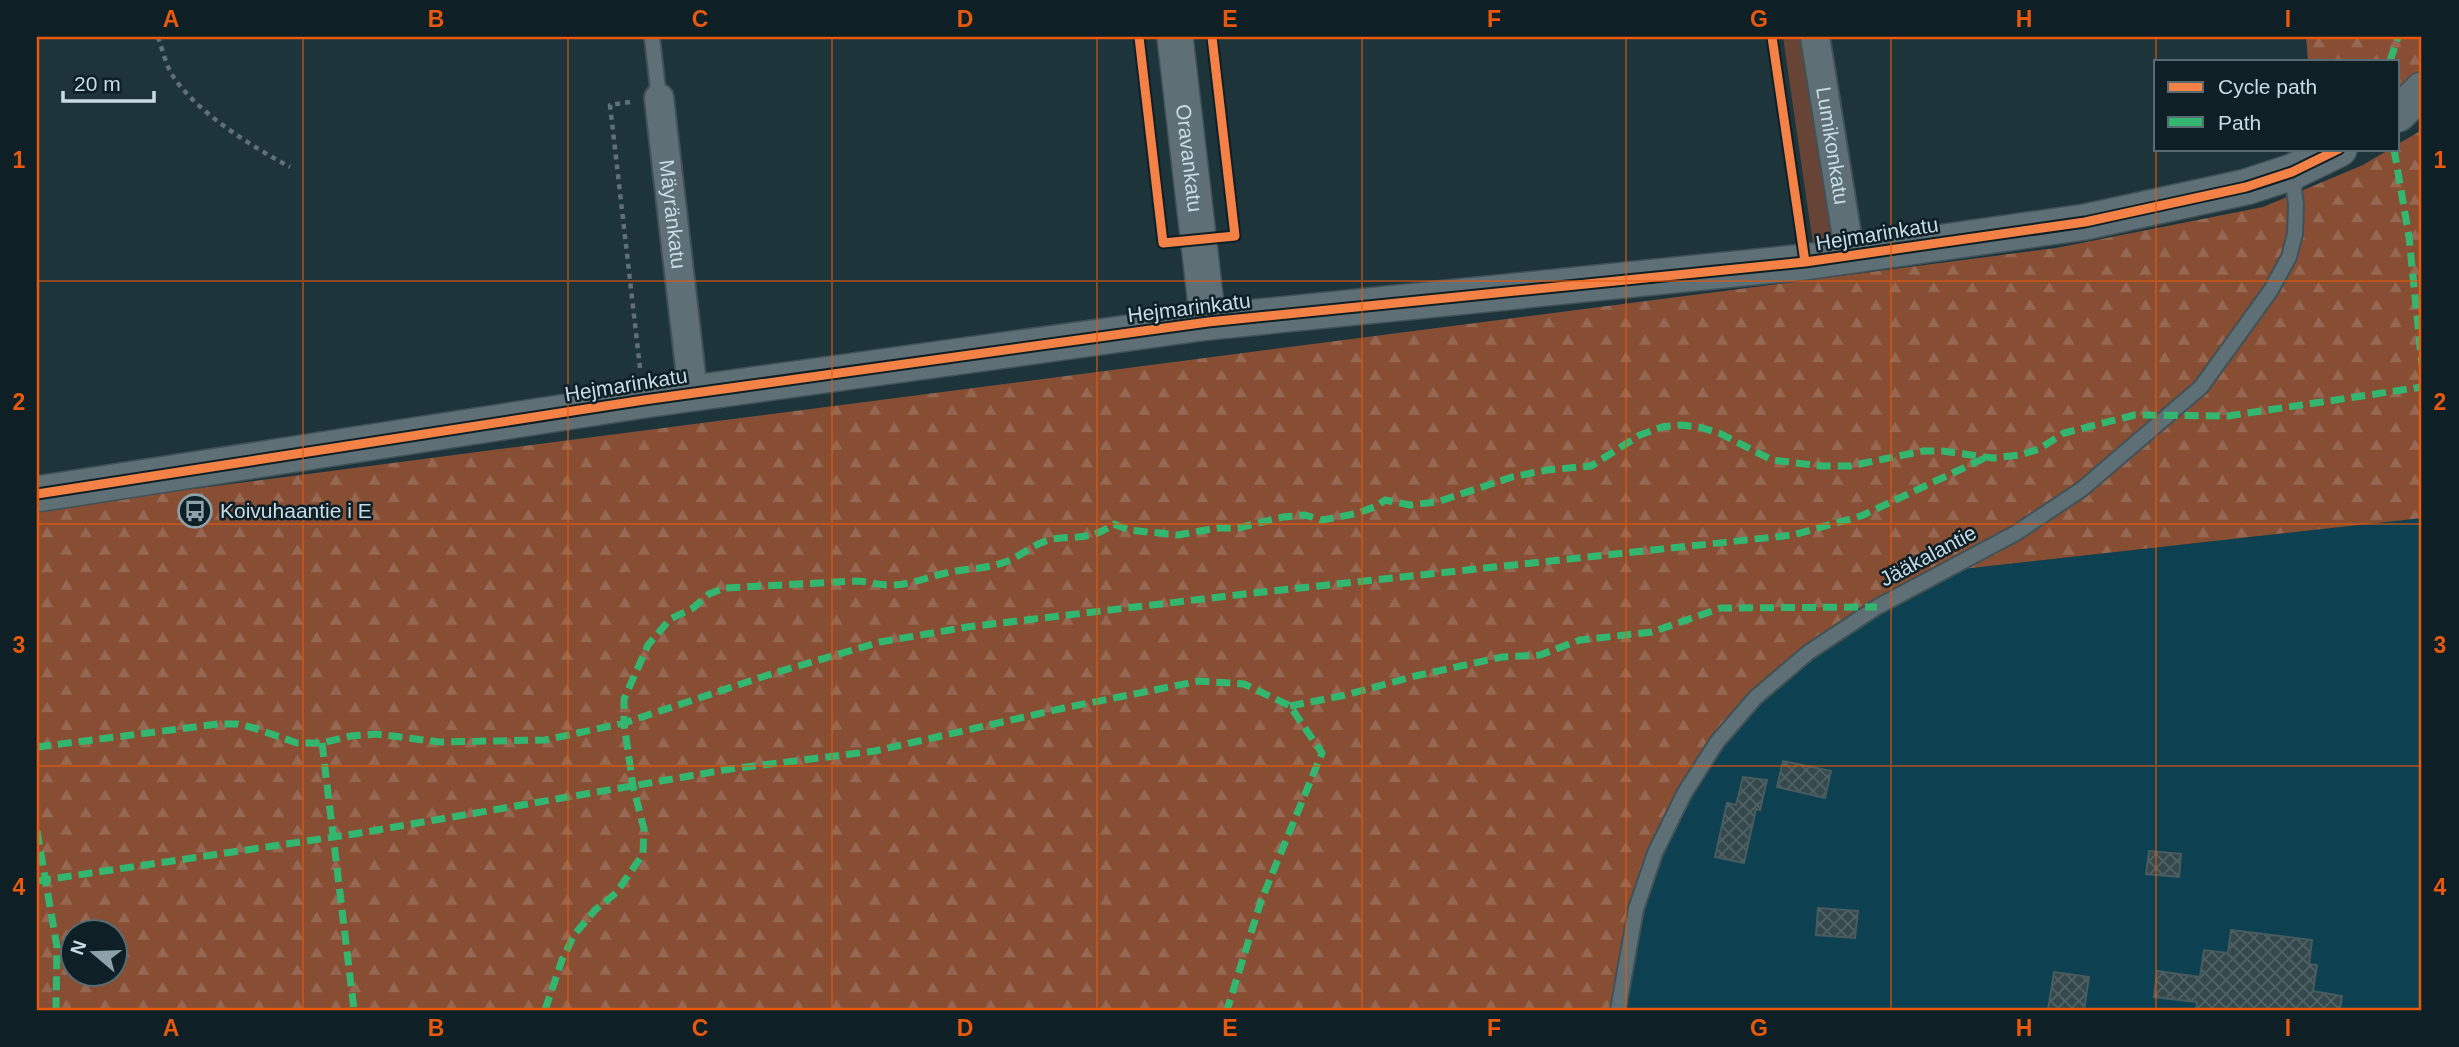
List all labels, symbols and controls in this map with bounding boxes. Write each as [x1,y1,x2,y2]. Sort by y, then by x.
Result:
text: A [163,6,179,32]
text: B [428,6,444,32]
text: C [692,6,708,32]
text: D [957,6,973,32]
text: E [1222,6,1238,32]
text: F [1487,6,1501,32]
text: G [1750,6,1768,32]
text: H [2016,6,2032,32]
text: I [2285,6,2291,32]
scale bar [63,60,154,104]
legend [2154,60,2400,150]
text: 20 m [74,72,121,95]
text: Cycle path [2218,75,2317,98]
street label: Lumikonkatu [1812,85,1854,206]
street label: Oravankatu [1172,103,1207,213]
text: Path [2218,111,2261,134]
text: 1 [13,147,26,173]
text: 1 [2434,147,2447,173]
street label: Mäyränkatu [655,158,691,270]
street label: Hejmarinkatu [1814,212,1940,255]
street label: Hejmarinkatu [1126,289,1252,326]
street label: Hejmarinkatu [563,363,689,406]
text: 2 [13,389,25,415]
text: 2 [2434,389,2446,415]
bus stop icon: Koivuhaantie i E [176,492,214,530]
place label: Koivuhaantie i E [220,499,372,522]
street label: Jääkalantie [1875,520,1980,591]
text: 3 [13,632,25,658]
text: 3 [2434,632,2446,658]
text: 4 [13,874,26,900]
text: 4 [2434,874,2447,900]
north arrow [60,918,130,988]
text: N [66,938,91,958]
text: A [163,1015,179,1041]
text: B [428,1015,444,1041]
text: C [692,1015,708,1041]
text: D [957,1015,973,1041]
text: E [1222,1015,1238,1041]
text: F [1487,1015,1501,1041]
text: G [1750,1015,1768,1041]
text: H [2016,1015,2032,1041]
text: I [2285,1015,2291,1041]

